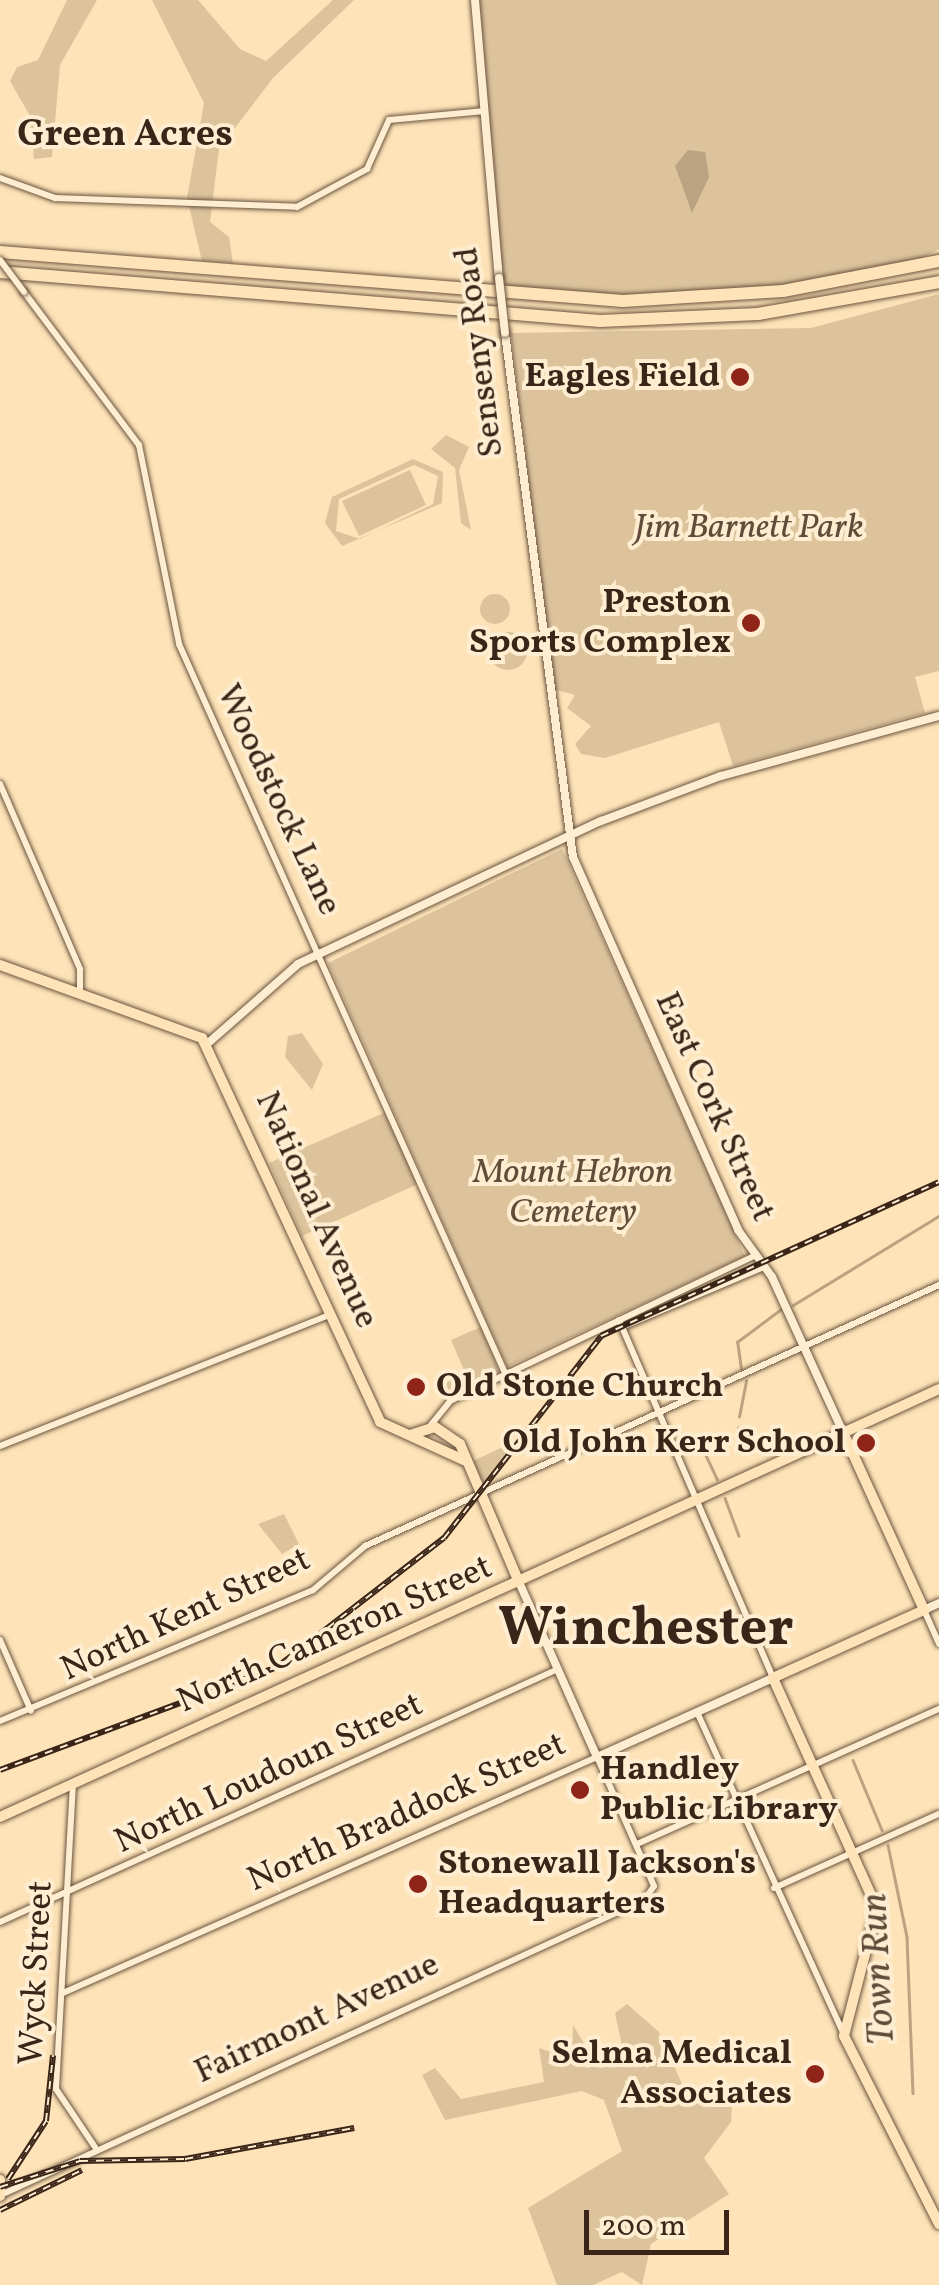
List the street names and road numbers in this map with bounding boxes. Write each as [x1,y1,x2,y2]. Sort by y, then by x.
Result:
street label: Senseny Road [446,244,514,460]
street label: Woodstock Lane [206,678,350,922]
street label: East Cork Street [645,986,783,1228]
street label: National Avenue [245,1085,387,1335]
street label: North Kent Street [55,1539,317,1691]
street label: North Cameron Street [171,1547,499,1723]
street label: North Loudoun Street [108,1684,430,1864]
street label: North Braddock Street [241,1724,573,1902]
street label: Wyck Street [11,1880,63,2066]
street label: Fairmont Avenue [188,1944,446,2094]

